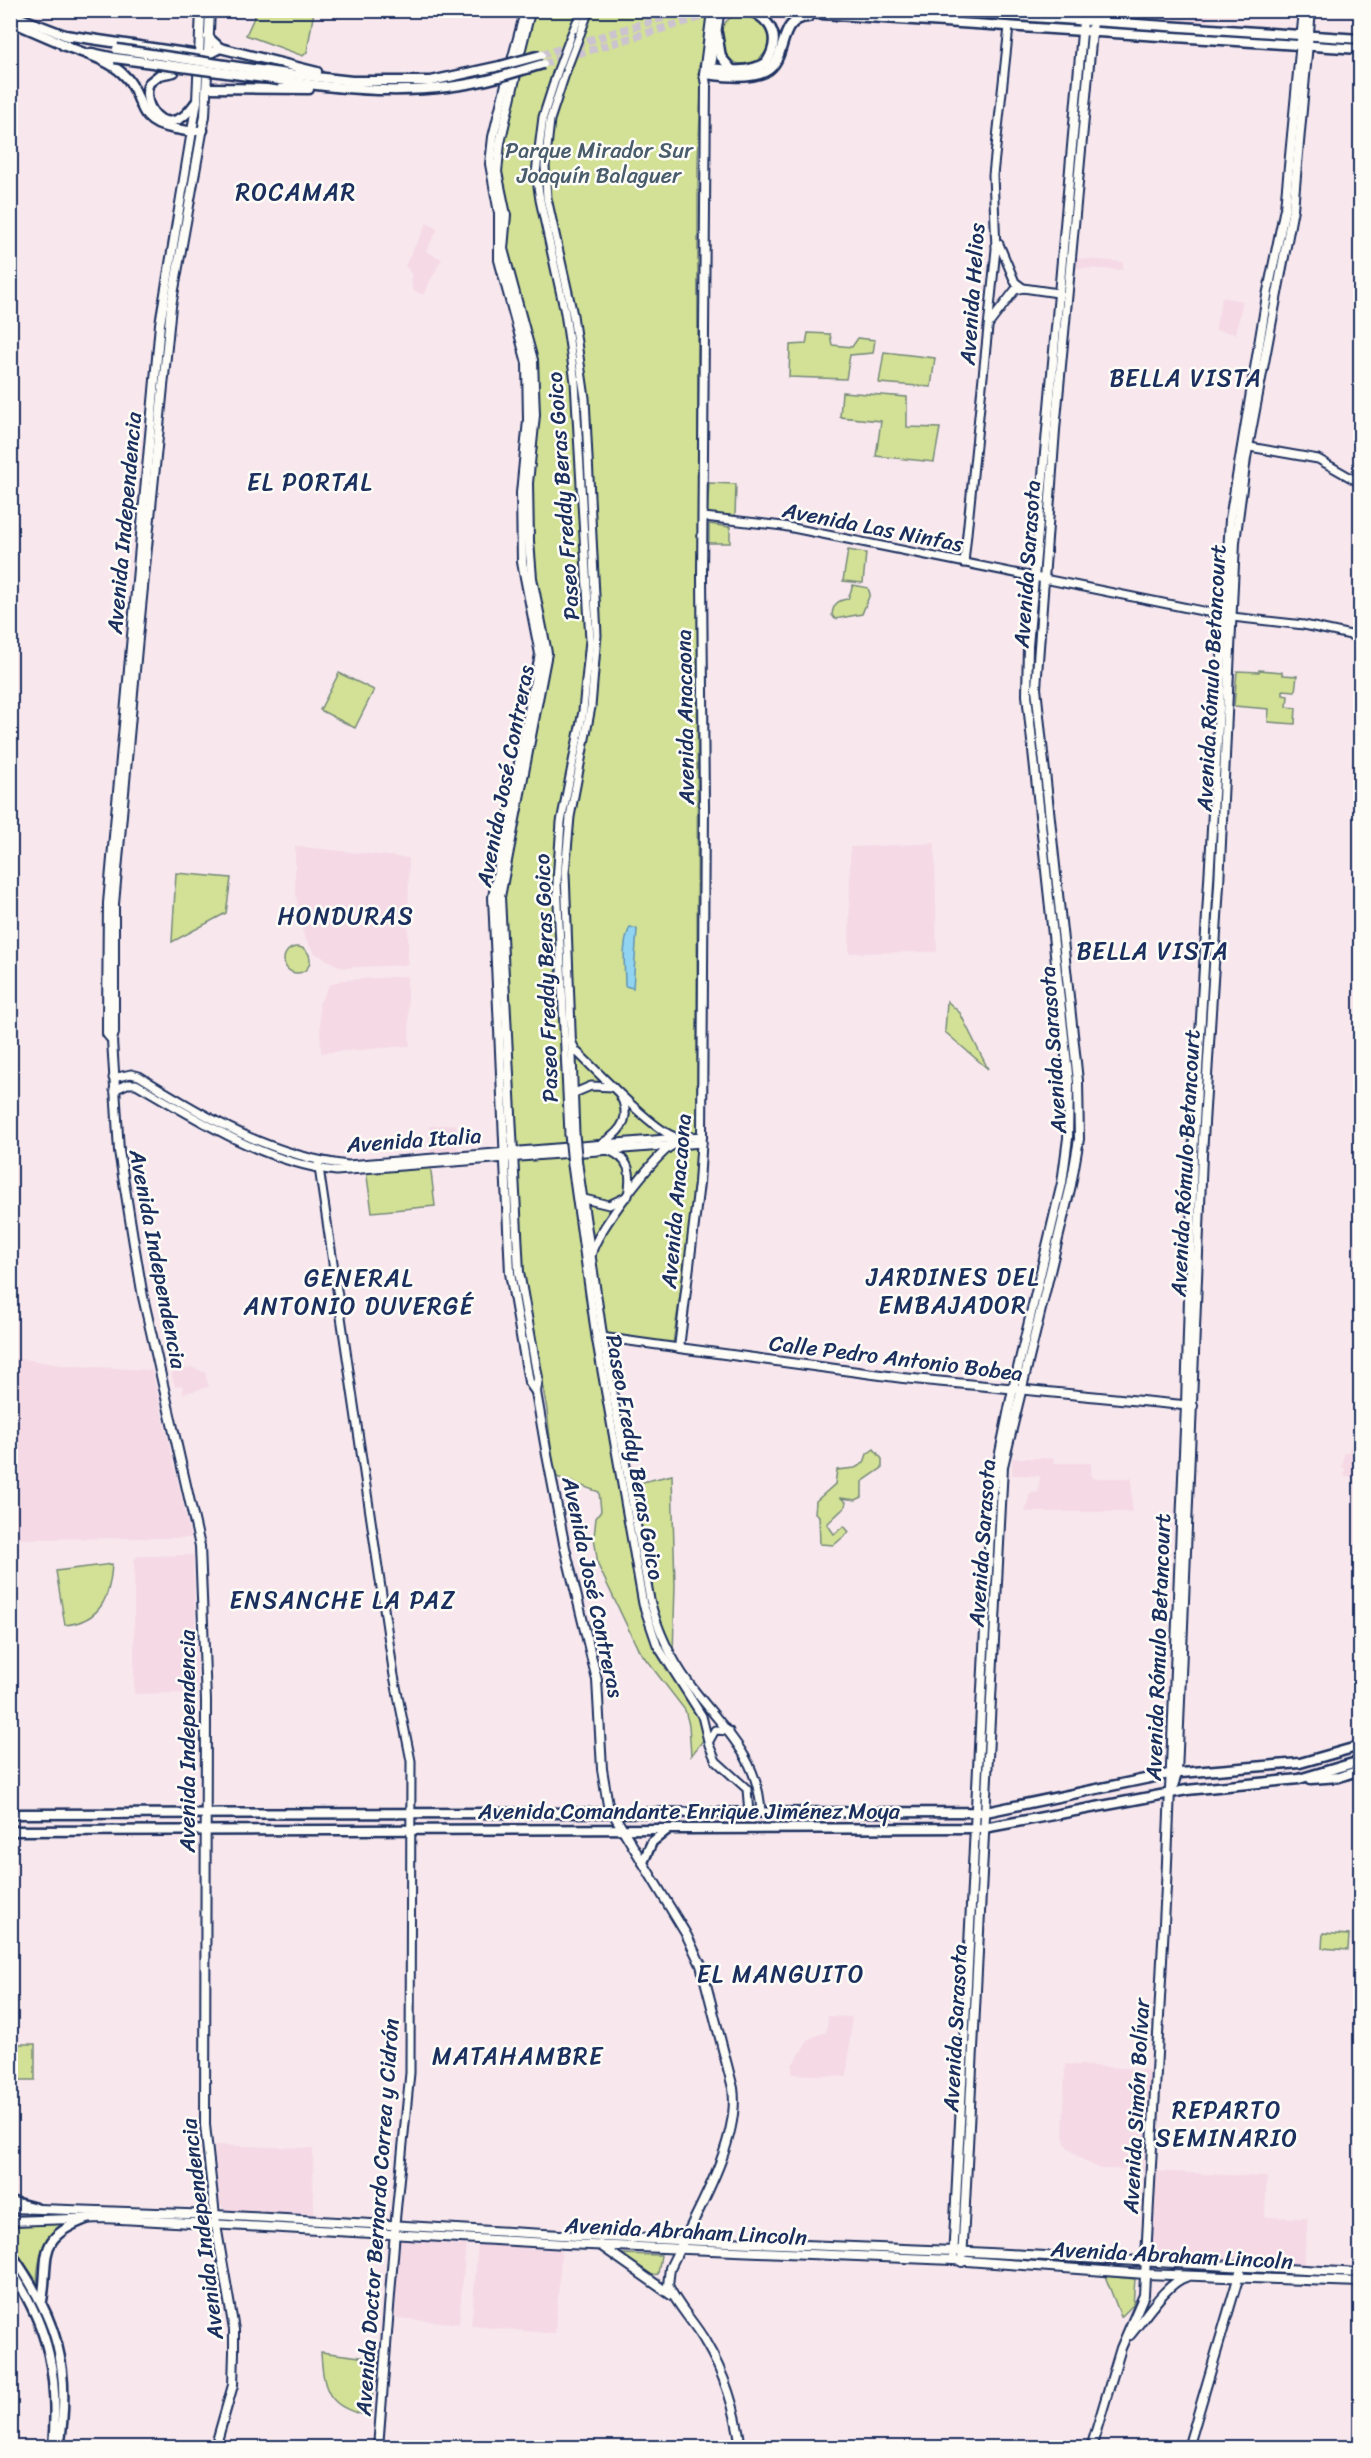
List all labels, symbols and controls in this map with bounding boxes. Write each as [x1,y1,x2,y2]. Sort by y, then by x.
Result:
park label: Parque Mirador Sur Joaquín Balaguer [505,131,694,195]
district label: ROCAMAR [235,171,357,213]
street label: Avenida Helios [948,221,996,367]
district label: BELLA VISTA [1110,357,1262,399]
street label: Paseo Freddy Beras Goico [535,370,591,622]
street label: Avenida Independencia [95,409,153,637]
district label: EL PORTAL [247,461,373,503]
street label: Avenida Sarasota [1002,479,1052,650]
street label: Avenida Las Ninfas [778,490,968,564]
street label: Avenida Rómulo Betancourt [1184,543,1237,814]
street label: Avenida Anacaona [664,629,706,806]
street label: Avenida José Contreras [464,662,546,891]
street label: Paseo Freddy Beras Goico [522,853,570,1103]
district label: HONDURAS [278,895,414,937]
district label: BELLA VISTA [1077,930,1229,972]
street label: Avenida Sarasota [1028,965,1078,1136]
street label: Avenida Rómulo Betancourt [1158,1028,1211,1299]
street label: Avenida Anacaona [649,1112,703,1291]
street label: Avenida Italia [344,1116,483,1164]
street label: Avenida Independencia [117,1145,199,1373]
district label: JARDINES DEL EMBAJADOR [865,1256,1040,1326]
district label: GENERAL ANTONIO DUVERGÉ [243,1257,475,1327]
street label: Calle Pedro Antonio Bobea [767,1323,1025,1393]
street label: Paseo Freddy Beras Goico [594,1331,676,1583]
street label: Avenida Sarasota [957,1458,1007,1629]
street label: Avenida José Contreras [550,1472,635,1701]
street label: Avenida Rómulo Betancourt [1134,1512,1182,1782]
district label: ENSANCHE LA PAZ [230,1579,456,1621]
street label: Avenida Independencia [168,1629,207,1853]
street label: Avenida Comandante Enrique Jiménez Moya [477,1792,901,1831]
street label: Avenida Sarasota [931,1943,979,2114]
district label: EL MANGUITO [697,1953,865,1995]
street label: Avenida Simón Bolívar [1111,1995,1161,2216]
street label: Avenida Doctor Bernardo Correa y Cidrón [344,2017,410,2418]
district label: MATAHAMBRE [432,2035,604,2077]
district label: REPARTO SEMINARIO [1156,2089,1298,2159]
street label: Avenida Independencia [169,2115,235,2343]
street label: Avenida Abraham Lincoln [563,2205,808,2257]
street label: Avenida Abraham Lincoln [1049,2229,1294,2281]

